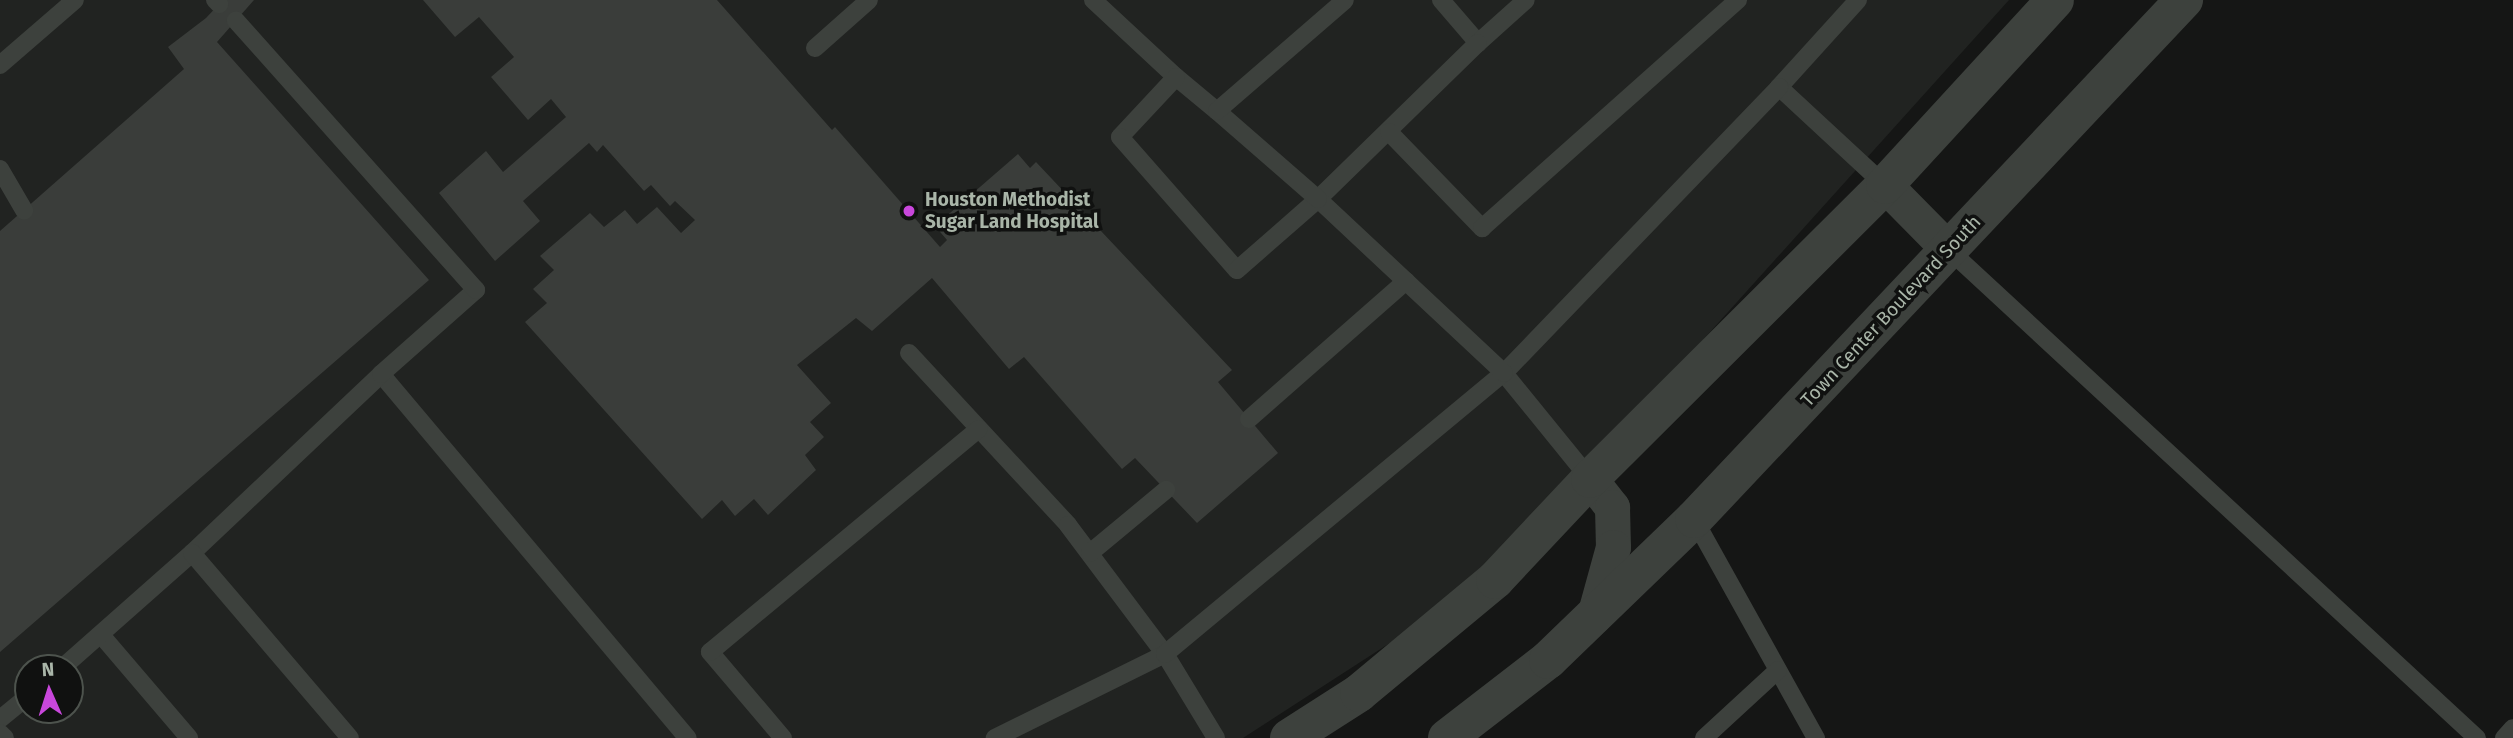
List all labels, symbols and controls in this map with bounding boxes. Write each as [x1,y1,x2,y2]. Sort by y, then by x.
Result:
place label: Houston Methodist Sugar Land Hospital [925,189,1099,233]
marker: Houston Methodist Sugar Land Hospital [899,201,919,221]
street label: Town Center Boulevard South [1796,211,1986,411]
north arrow [14,654,84,724]
text: N [41,658,55,681]

